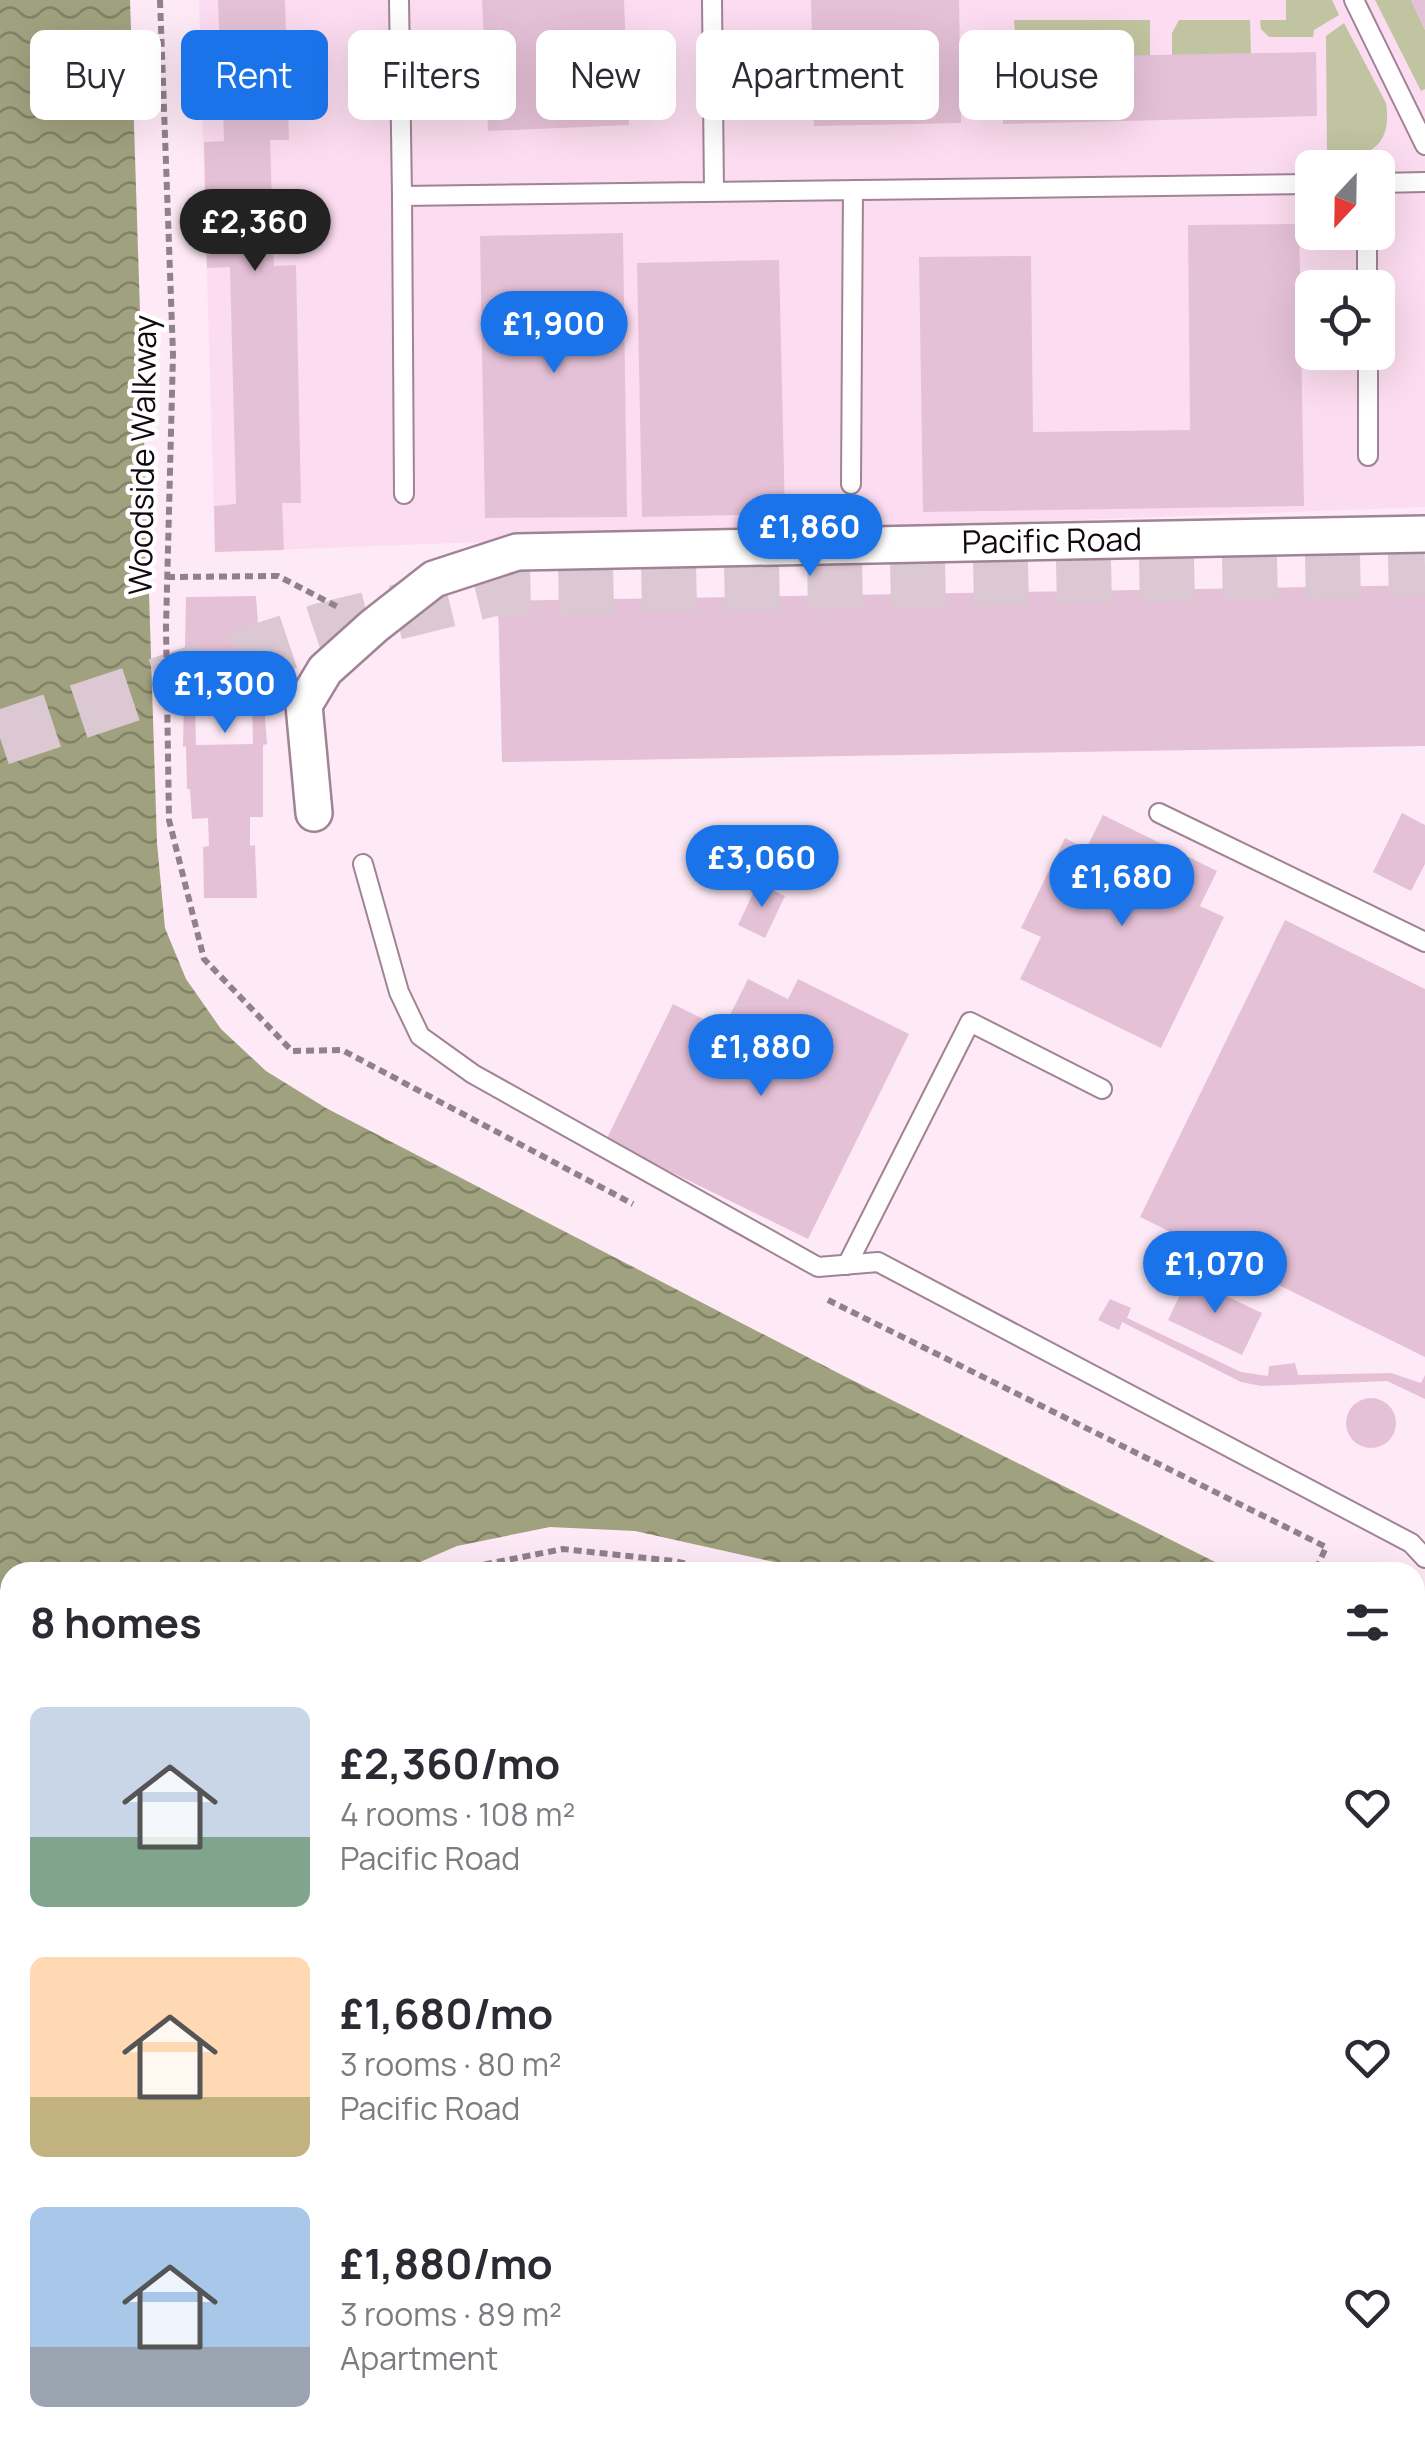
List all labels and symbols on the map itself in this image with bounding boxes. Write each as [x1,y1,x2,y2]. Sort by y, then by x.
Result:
north arrow [1295,150,1395,250]
pin: £2,360 [174,189,336,274]
pin: £1,900 [473,291,635,376]
street label: Woodside Walkway [118,314,166,595]
pin: £1,860 [729,494,891,579]
street label: Pacific Road [961,516,1143,564]
pin: £1,300 [144,651,306,736]
pin: £3,060 [681,825,843,910]
pin: £1,680 [1041,844,1203,929]
pin: £1,880 [680,1014,842,1099]
pin: £1,070 [1134,1231,1296,1316]

